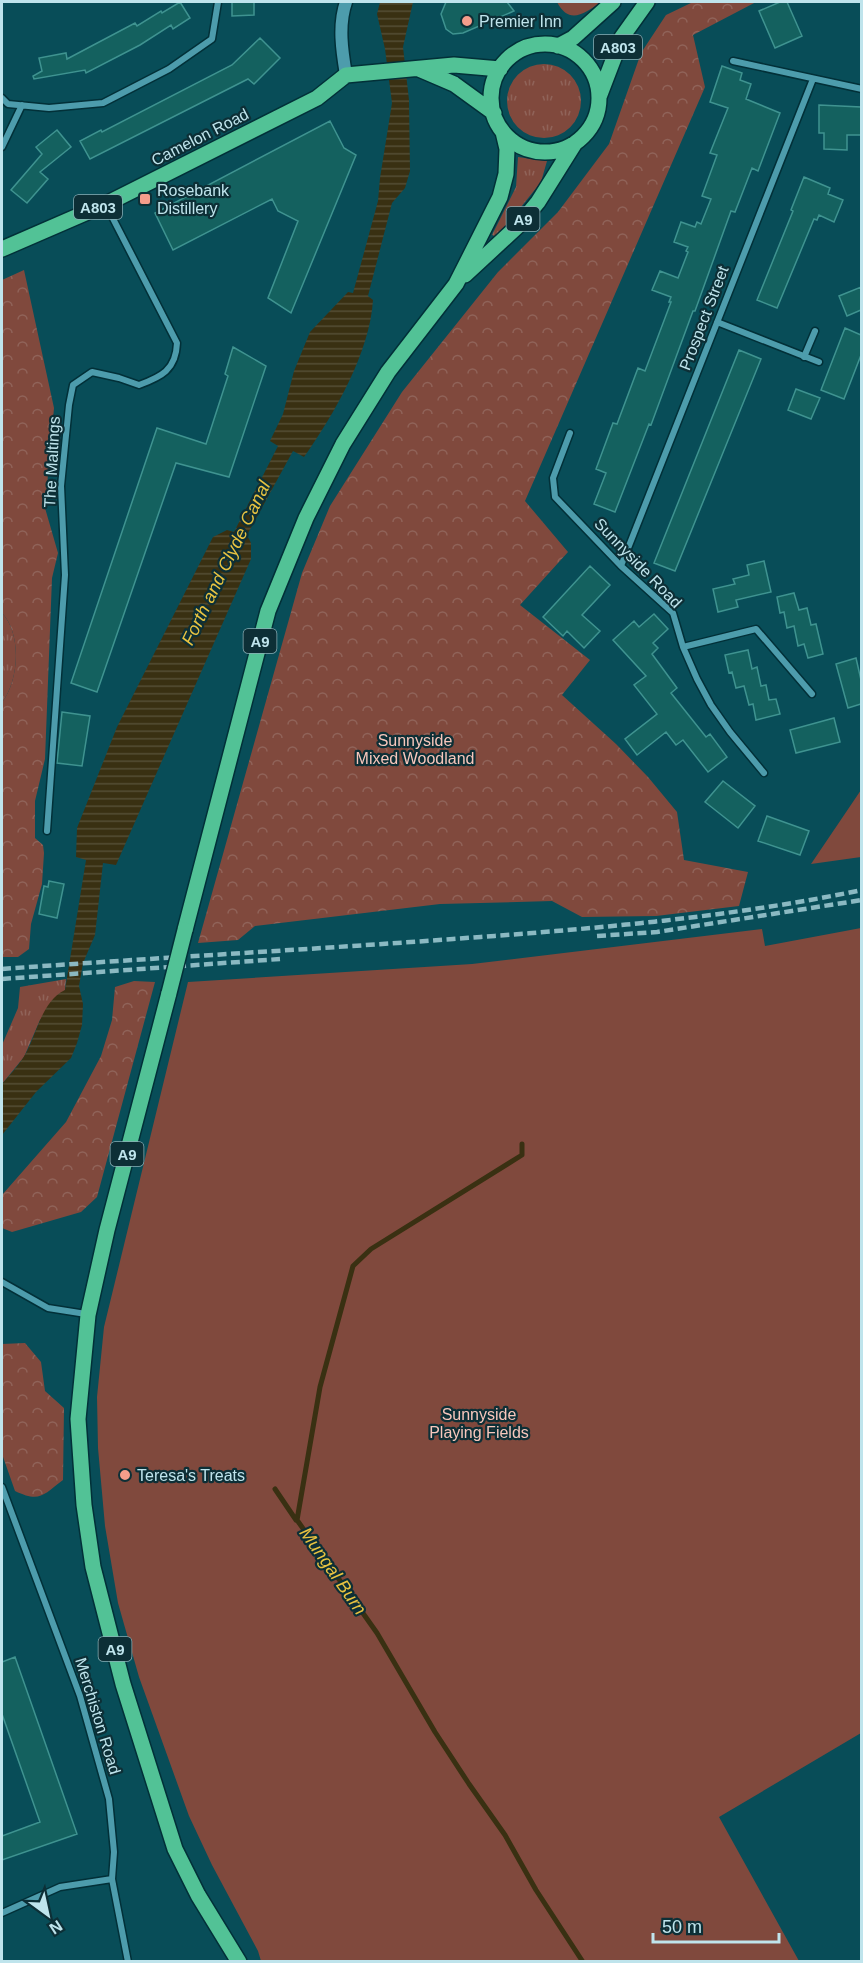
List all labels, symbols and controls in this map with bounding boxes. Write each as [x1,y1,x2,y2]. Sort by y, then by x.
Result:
place label: Premier Inn [479,13,562,30]
marker: Premier Inn [460,14,474,28]
road number: A803 [594,35,642,59]
street label: Camelon Road [149,105,251,169]
place label: Rosebank Distillery [157,182,230,217]
marker: Rosebank Distillery [138,192,152,206]
road number: A803 [74,195,122,219]
road number: A9 [506,207,540,231]
street label: Prospect Street [676,263,732,373]
street label: The Maltings [41,416,63,508]
water label: Forth and Clyde Canal [178,477,275,648]
street label: Sunnyside Road [591,515,685,611]
road number: A9 [244,629,276,653]
park label: Sunnyside Mixed Woodland [356,732,474,767]
road number: A9 [110,1142,144,1166]
park label: Sunnyside Playing Fields [429,1406,529,1441]
place label: Teresa's Treats [137,1467,245,1484]
marker: Teresa's Treats [118,1468,132,1482]
water label: Mungal Burn [296,1523,370,1619]
road number: A9 [98,1637,132,1661]
street label: Merchiston Road [72,1656,124,1776]
north arrow [18,1885,78,1945]
scale bar [653,1906,779,1944]
text: N [46,1917,65,1937]
text: 50 m [662,1917,702,1937]

